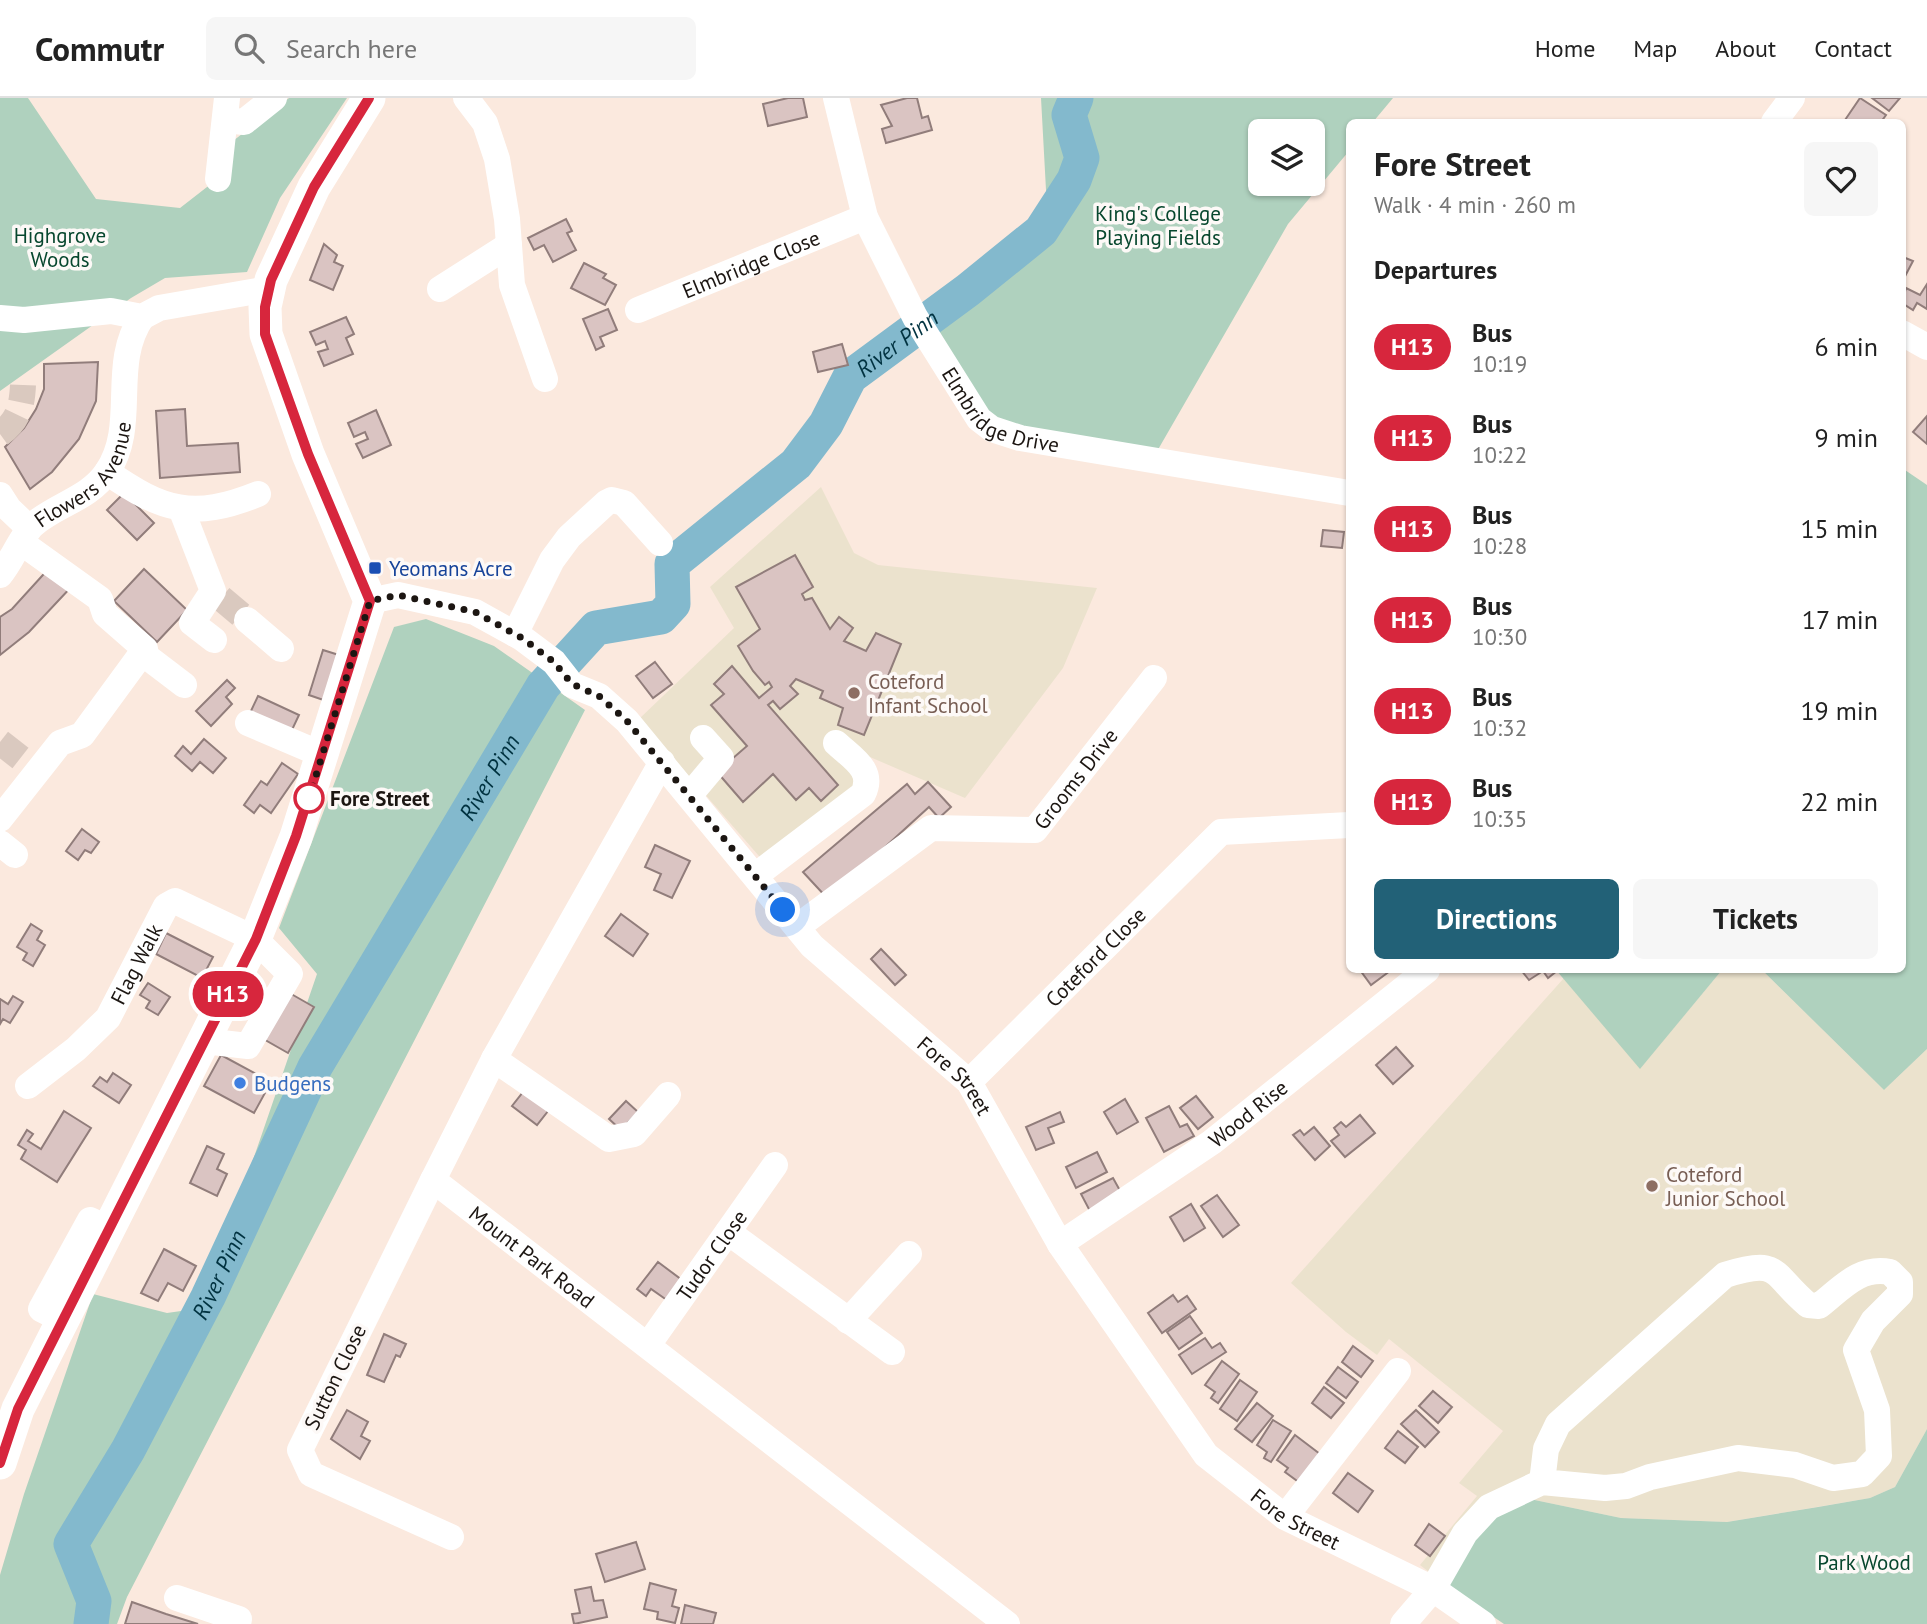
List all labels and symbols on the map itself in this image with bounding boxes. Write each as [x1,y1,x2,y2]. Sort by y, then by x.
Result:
park label: King's College Playing Fields [1095,200,1221,251]
park label: Highgrove Woods [14,222,106,273]
street label: Elmbridge Close [678,224,824,304]
water label: River Pinn [850,303,943,383]
street label: Elmbridge Drive [936,362,1061,458]
street label: Flowers Avenue [29,420,136,533]
place label: Yeomans Acre [389,555,513,582]
marker: Yeomans Acre [367,560,383,576]
place label: Coteford Infant School [868,668,988,719]
marker: Coteford Infant School [846,685,862,701]
street label: Grooms Drive [1027,723,1123,835]
water label: River Pinn [452,729,525,825]
marker: Fore Street [294,783,324,813]
place label: Fore Street [330,785,430,812]
your location [765,892,800,927]
street label: Coteford Close [1039,901,1151,1012]
street label: Flag Walk [104,919,168,1009]
line badge: H13 [188,971,268,1017]
street label: Fore Street [912,1030,998,1120]
place label: Budgens [254,1070,331,1097]
street label: Wood Rise [1203,1074,1293,1153]
marker: Budgens [232,1075,248,1091]
place label: Coteford Junior School [1665,1161,1785,1212]
marker: Coteford Junior School [1644,1178,1660,1194]
street label: Mount Park Road [464,1200,600,1314]
street label: Tudor Close [670,1204,753,1306]
water label: River Pinn [185,1225,252,1324]
street label: Sutton Close [298,1320,372,1434]
street label: Fore Street [1246,1482,1345,1555]
park label: Park Wood [1817,1549,1911,1576]

